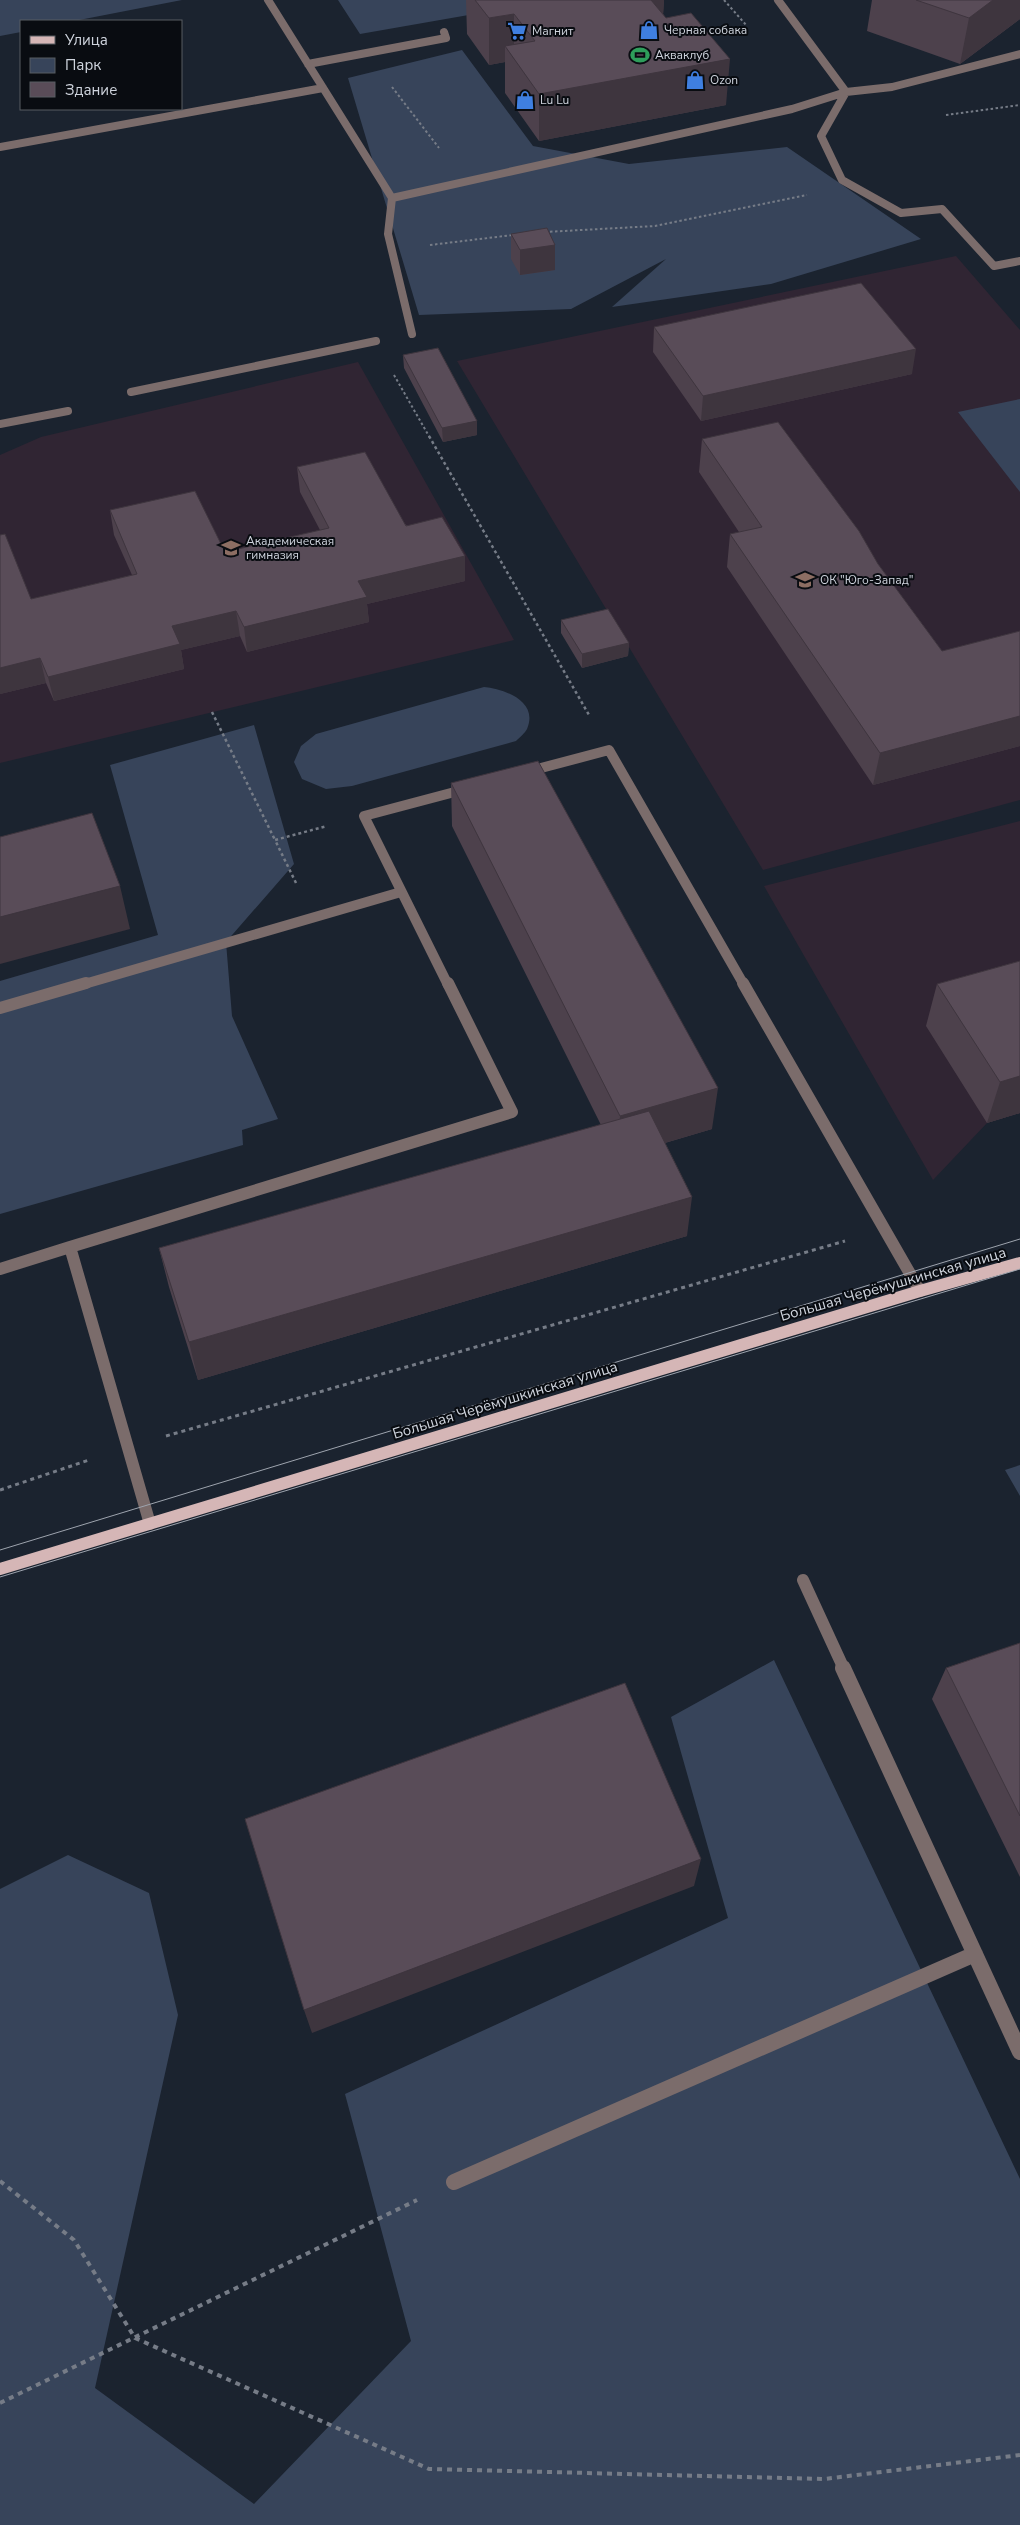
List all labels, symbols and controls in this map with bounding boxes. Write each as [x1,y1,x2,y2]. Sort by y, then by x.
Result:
shop icon: Черная собака [638,19,660,41]
legend [20,20,182,110]
supermarket icon: Магнит [506,20,528,42]
place label: Черная собака [664,22,747,38]
place label: Магнит [532,23,574,39]
text: Улица [64,30,108,50]
sports icon: Акваклуб [629,44,651,66]
place label: Акваклуб [655,47,710,63]
text: Парк [65,55,101,75]
shop icon: Ozon [684,69,706,91]
place label: Ozon [710,72,738,88]
text: Здание [65,80,117,100]
shop icon: Lu Lu [514,89,536,111]
place label: Lu Lu [540,92,569,108]
place label: Академическая гимназия [246,533,334,563]
school or university icon: Академическая гимназия [220,537,242,559]
school or university icon: ОК "Юго-Запад" [794,569,816,591]
place label: ОК "Юго-Запад" [820,572,914,588]
street label: Большая Черёмушкинская улица [778,1242,1008,1326]
street label: Большая Черёмушкинская улица [390,1356,620,1444]

